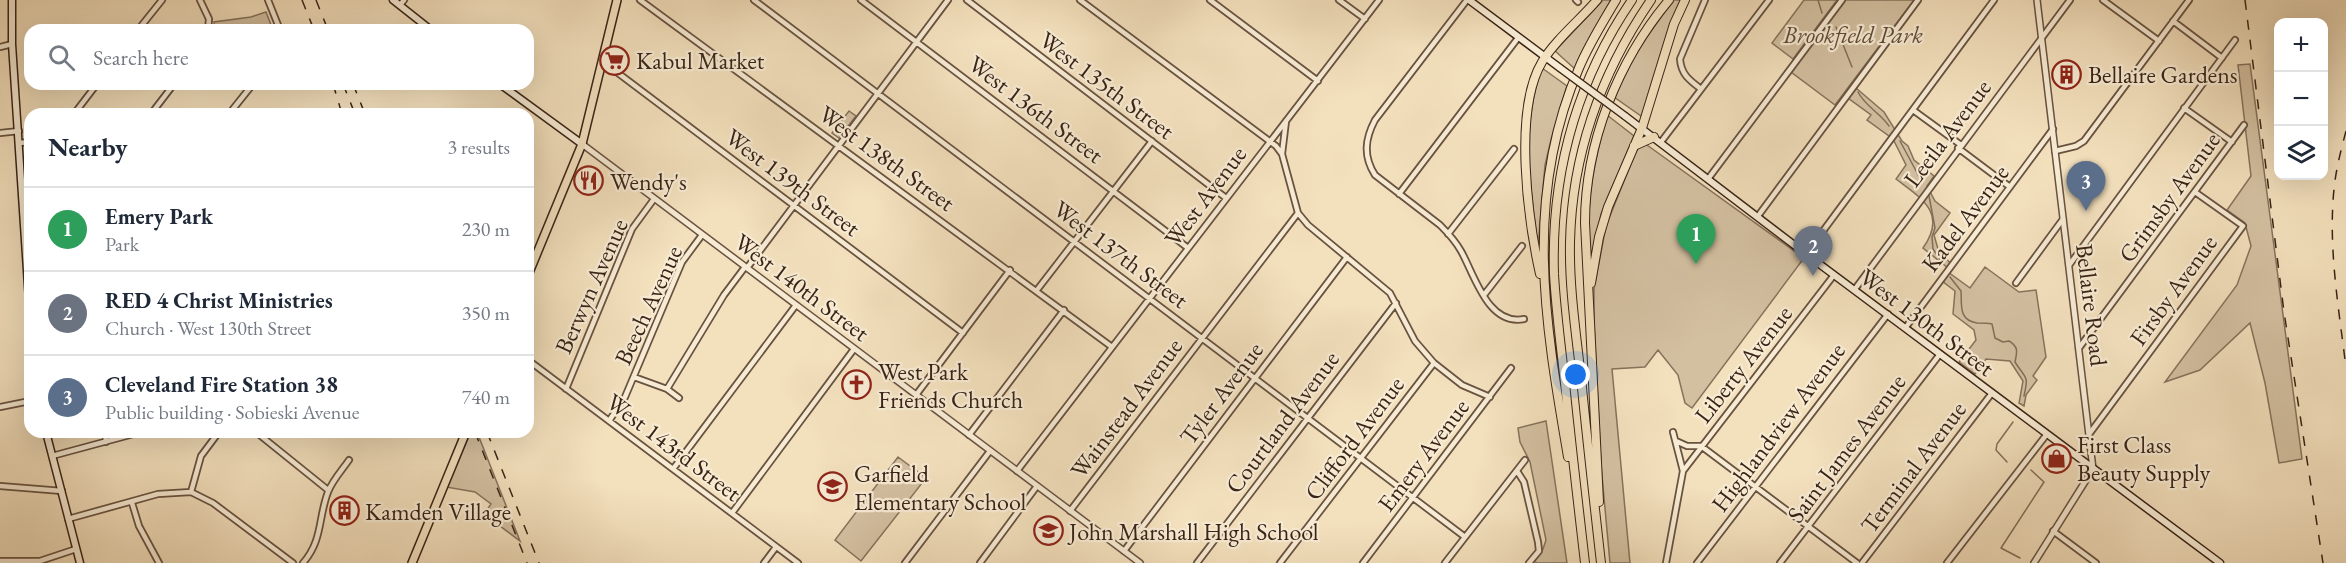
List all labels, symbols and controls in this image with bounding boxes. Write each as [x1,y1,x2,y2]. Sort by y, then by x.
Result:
map controls [2274,18,2328,180]
button: + [2274,18,2328,72]
park label: Brookfield Park [1782,19,1923,50]
search box [24,24,534,90]
street label: West 135th Street [1033,24,1181,146]
icon: search [45,41,78,74]
text: Search here [93,43,188,72]
supermarket icon: Kabul Market [599,44,631,76]
place label: Kabul Market [636,45,765,76]
street label: West 136th Street [962,48,1110,170]
building icon: Bellaire Gardens [2051,58,2083,90]
place label: Bellaire Gardens [2088,59,2238,90]
button: − [2274,72,2328,126]
street label: Leeila Avenue [1896,73,1998,193]
street label: West 138th Street [813,98,962,218]
street label: West 139th Street [719,121,867,243]
street label: Grimsby Avenue [2111,126,2227,268]
button: layers [2274,126,2328,180]
text: Nearby [48,130,128,164]
text: 3 results [447,134,510,160]
street label: West Avenue [1157,140,1253,252]
street label: Kadel Avenue [1914,158,2016,278]
pin: 3 [2066,162,2106,211]
restaurant icon: Wendy's [573,165,605,197]
place label: Wendy's [610,166,687,197]
street label: West 137th Street [1047,193,1195,315]
text: Emery Park [105,202,213,231]
street label: Berwyn Avenue [547,214,635,358]
pin: 1 [1676,214,1716,264]
text: 1 [62,216,73,242]
text: 230 m [462,216,510,242]
street label: West 140th Street [728,226,876,348]
pin: 2 [1794,226,1832,276]
street label: Firsby Avenue [2122,228,2224,352]
text: Park [105,231,139,257]
street label: Beech Avenue [607,240,689,370]
street label: Bellaire Road [2069,242,2115,369]
street label: West 130th Street [1853,261,2001,383]
text: RED 4 Christ Ministries [105,286,333,315]
street label: Liberty Avenue [1687,299,1799,429]
text: 2 [62,300,73,326]
text: 350 m [462,300,510,326]
text: Church · West 130th Street [105,315,311,341]
street label: Wainstead Avenue [1063,332,1189,484]
street label: Tyler Avenue [1172,335,1270,451]
street label: Highlandview Avenue [1704,336,1852,518]
street label: Courtland Avenue [1218,344,1346,500]
place label: West Park Friends Church [878,356,1023,415]
your location [1561,360,1590,389]
street label: Saint James Avenue [1780,367,1912,529]
church icon: West Park Friends Church [841,369,873,401]
text: Cleveland Fire Station 38 [105,370,338,399]
street label: Clifford Avenue [1297,370,1411,506]
text: 3 [62,384,73,410]
text: 740 m [462,384,510,410]
street label: West 143rd Street [600,386,748,508]
street label: Emery Avenue [1370,392,1476,518]
street label: Terminal Avenue [1853,395,1973,539]
text: Public building · Sobieski Avenue [105,399,360,425]
place label: First Class Beauty Supply [2077,429,2211,488]
shop icon: First Class Beauty Supply [2040,442,2072,474]
place label: Garfield Elementary School [854,458,1026,517]
school or university icon: Garfield Elementary School [817,471,849,503]
building icon: Kamden Village [328,495,360,527]
place label: Kamden Village [365,496,511,527]
school or university icon: John Marshall High School [1032,515,1064,547]
place label: John Marshall High School [1067,516,1319,547]

